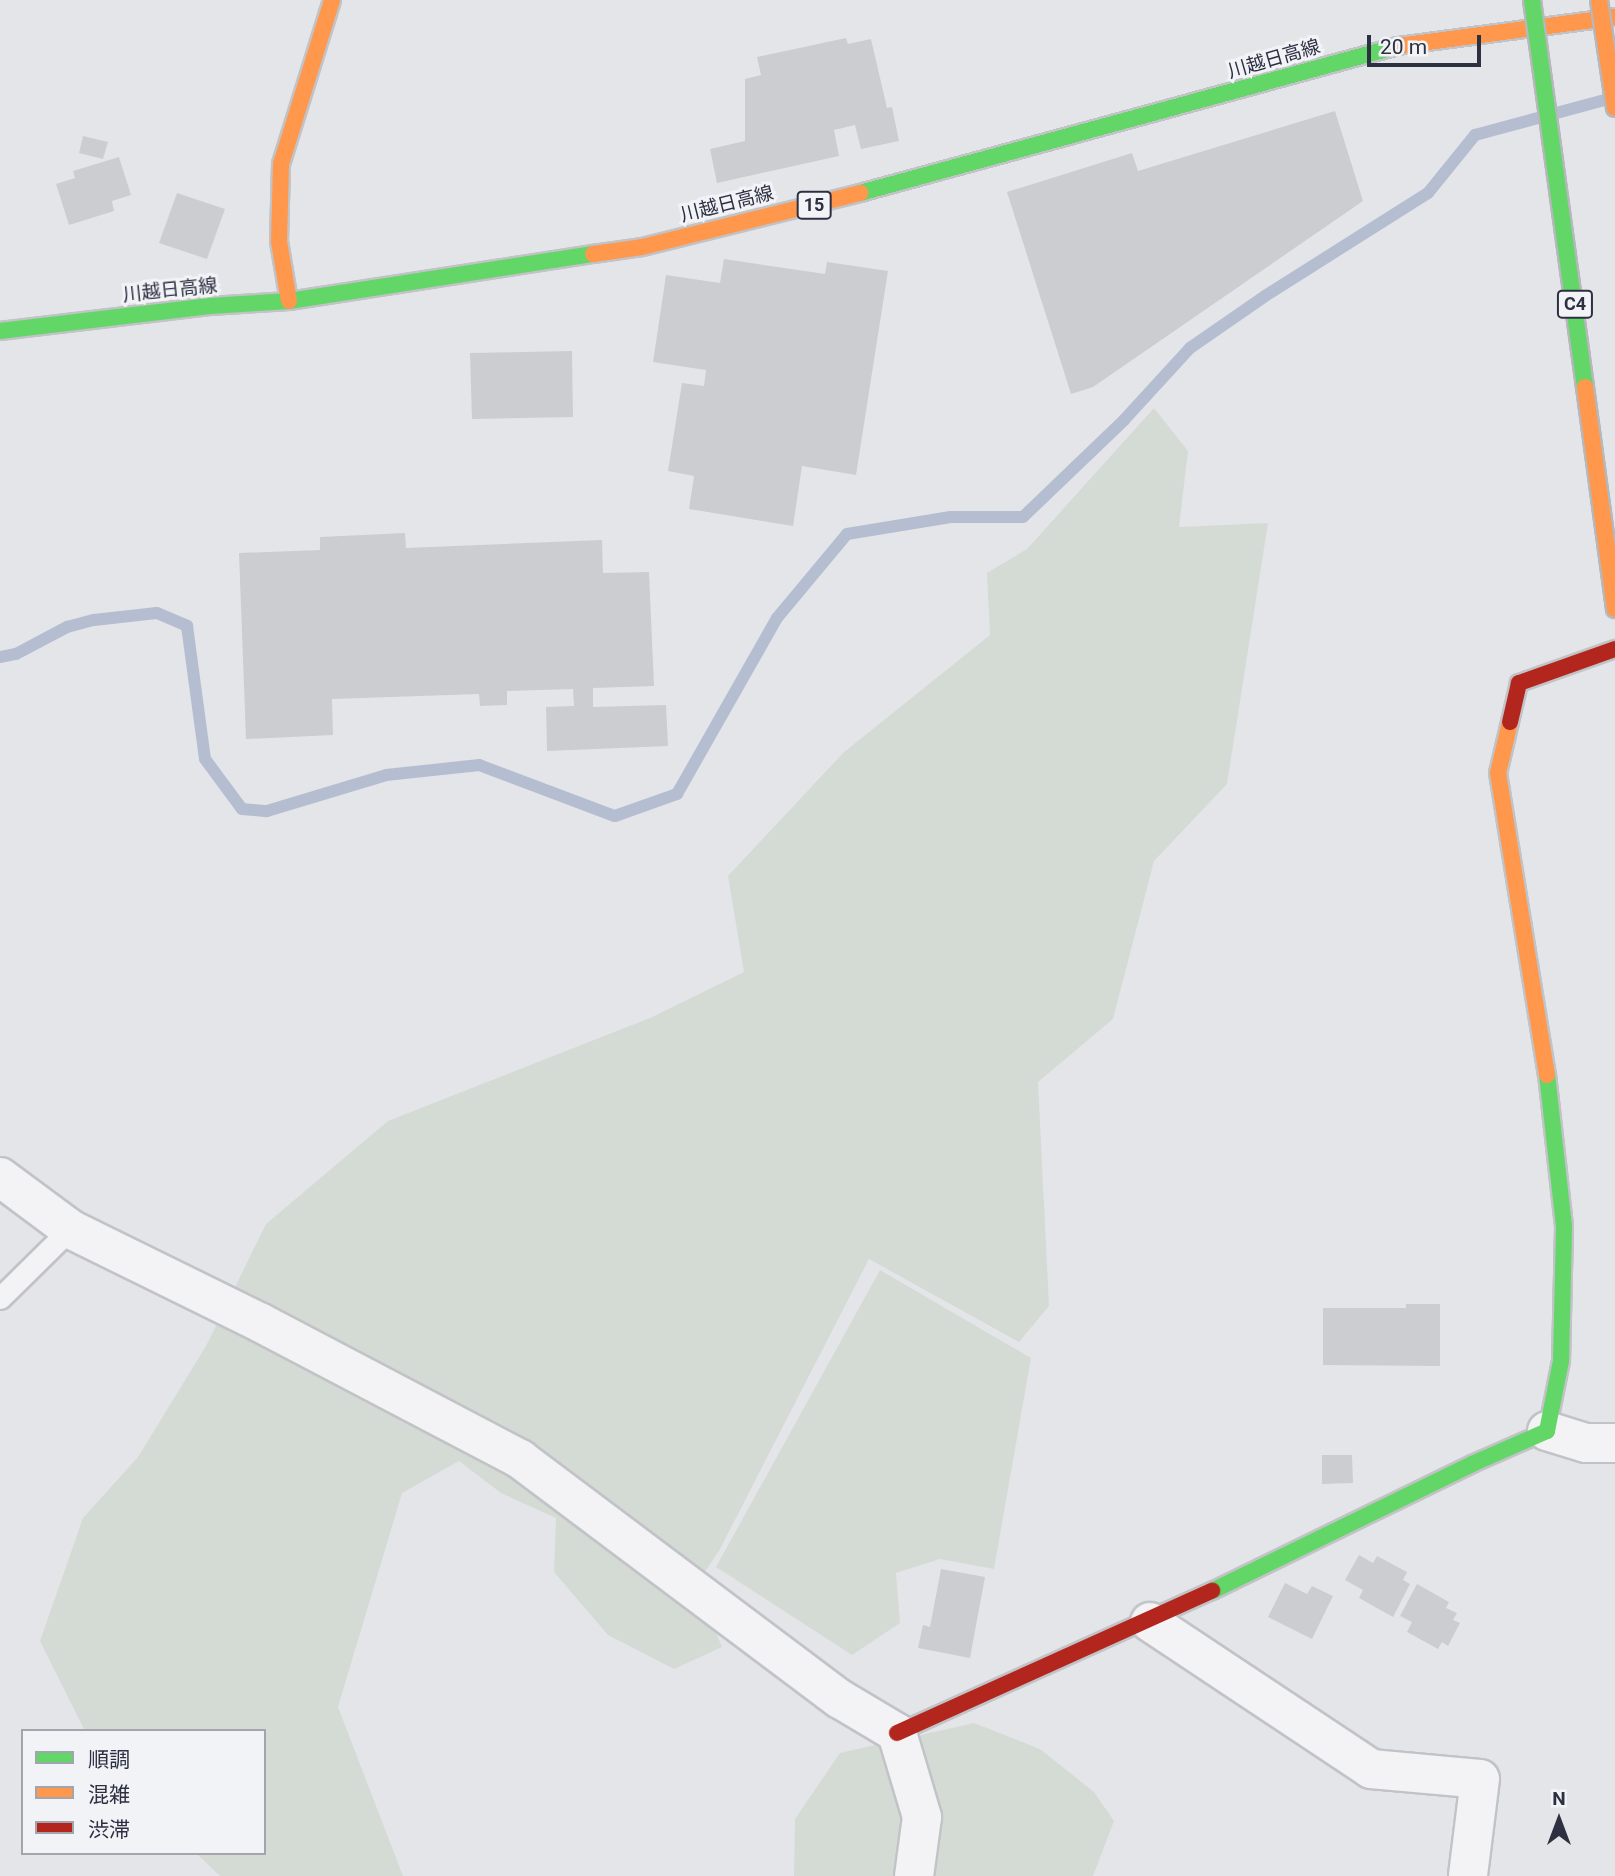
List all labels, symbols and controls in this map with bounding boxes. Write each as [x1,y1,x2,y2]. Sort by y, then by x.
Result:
scale bar [1370,21,1484,65]
street label: 川越日高線 [1225,35,1323,83]
text: 20 m [1380,35,1427,59]
street label: 川越日高線 [678,181,776,227]
road number: 15 [796,190,832,220]
street label: 川越日高線 [122,274,218,306]
road number: C4 [1556,290,1594,318]
legend [21,1729,266,1855]
text: 順調 [88,1748,130,1772]
text: 混雑 [88,1783,130,1807]
north arrow [1524,1785,1594,1855]
text: N [1552,1787,1566,1810]
text: 渋滞 [88,1818,130,1842]

